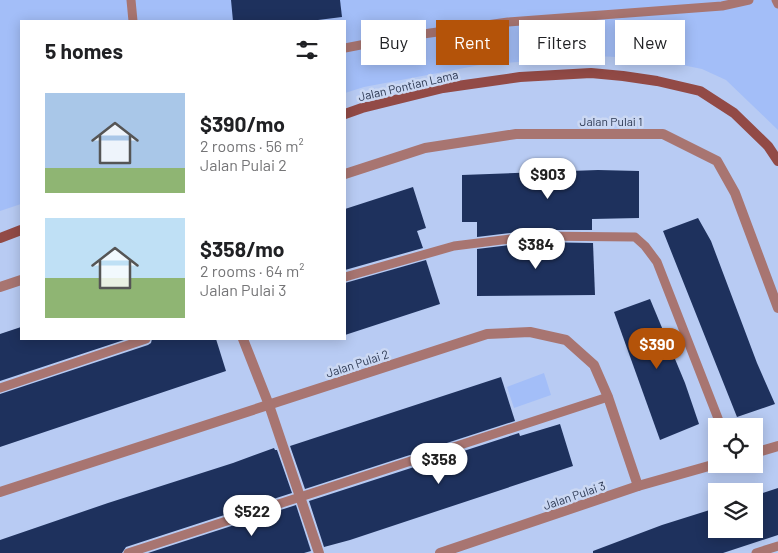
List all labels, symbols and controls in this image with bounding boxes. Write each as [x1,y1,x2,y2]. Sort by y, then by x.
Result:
chip: Buy [361,20,426,65]
chip: Rent [436,20,509,65]
chip: Filters [519,20,605,65]
chip: New [615,20,685,65]
icon: filters [293,36,321,64]
text: 5 homes [45,38,123,63]
street label: Jalan Pontian Lama [357,67,459,103]
text: $390/mo [200,111,285,136]
icon: home [85,113,145,173]
street label: Jalan Pulai 1 [580,114,642,128]
text: 2 rooms · 56 m² [200,136,304,155]
text: Jalan Pulai 2 [200,155,287,174]
pin: $903 [518,158,578,200]
text: $903 [530,164,566,183]
pin: $384 [506,228,566,270]
text: $384 [518,234,554,253]
text: $358/mo [200,236,285,261]
icon: home [85,238,145,298]
text: 2 rooms · 64 m² [200,261,304,280]
text: Jalan Pulai 3 [200,280,287,299]
pin: $390 [627,328,687,370]
text: $390 [639,334,675,353]
street label: Jalan Pulai 2 [324,346,390,380]
map controls [708,418,763,538]
button: locate [708,418,763,473]
pin: $358 [409,442,469,485]
text: $358 [421,449,457,468]
street label: Jalan Pulai 3 [541,478,607,512]
button: layers [708,483,763,538]
pin: $522 [222,494,282,537]
text: $522 [234,501,270,520]

